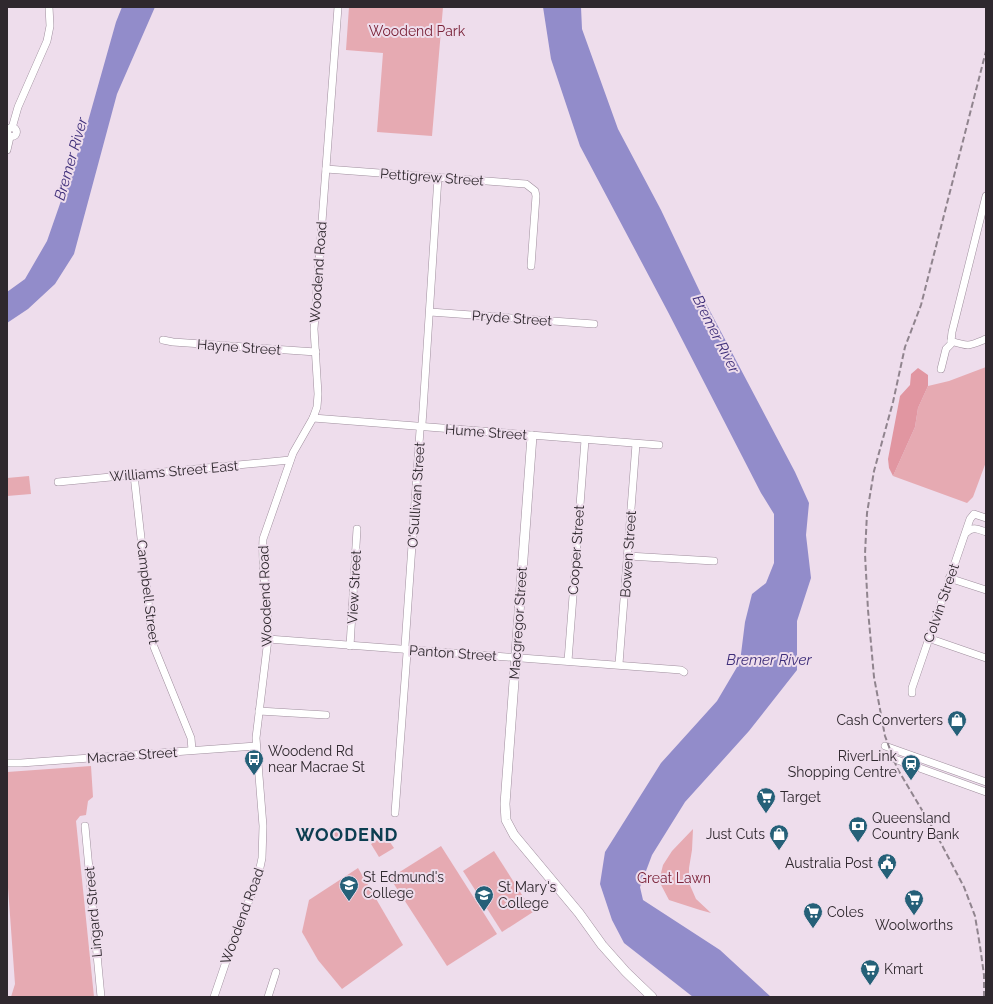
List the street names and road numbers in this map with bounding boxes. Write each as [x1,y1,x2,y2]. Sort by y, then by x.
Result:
street label: Pettigrew Street [380,165,485,189]
street label: Woodend Road [306,221,330,323]
street label: Pryde Street [471,307,553,329]
street label: Hayne Street [197,336,282,358]
street label: Hume Street [444,421,528,443]
street label: O'Sullivan Street [404,441,428,549]
street label: Williams Street East [109,457,239,485]
street label: Cooper Street [565,504,587,595]
street label: Bowen Street [617,510,639,598]
street label: Campbell Street [134,539,162,645]
street label: Woodend Road [255,545,275,647]
street label: View Street [344,549,364,624]
street label: Colvin Street [920,561,962,645]
street label: Macgregor Street [506,566,530,680]
street label: Panton Street [409,642,498,664]
street label: Macrae Street [86,744,178,766]
street label: Lingard Street [81,865,105,958]
street label: Woodend Road [217,866,267,966]

